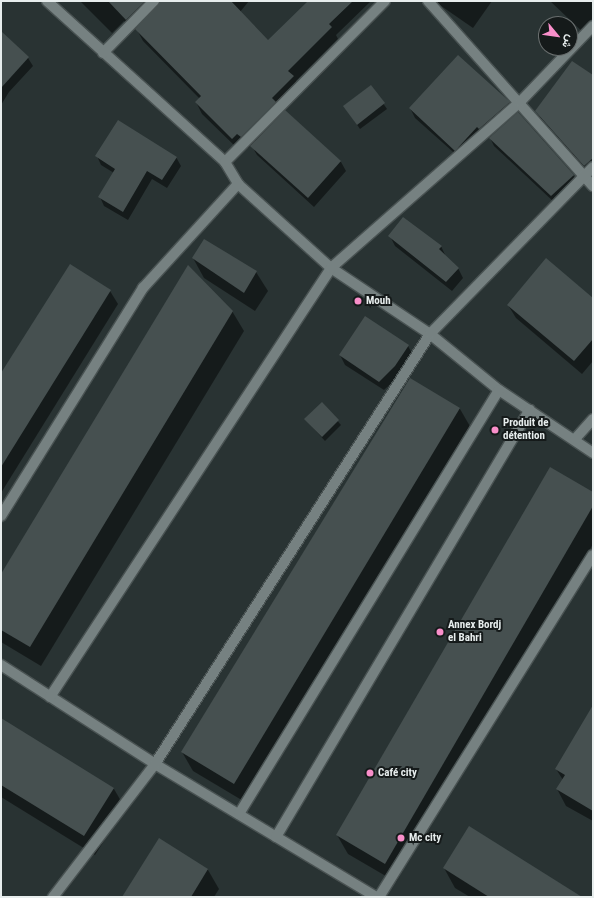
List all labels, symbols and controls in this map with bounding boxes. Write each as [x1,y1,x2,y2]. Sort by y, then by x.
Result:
north arrow [538,16,578,56]
text: ش [559,33,577,51]
place label: Mouh [366,294,391,308]
marker: Mouh [353,296,363,306]
place label: Produit de détention [503,417,548,443]
marker: Produit de détention [490,425,500,435]
place label: Annex Bordj el Bahri [448,619,501,645]
marker: Annex Bordj el Bahri [435,627,445,637]
place label: Café city [378,766,417,780]
marker: Café city [365,768,375,778]
place label: Mc city [409,831,441,845]
marker: Mc city [396,833,406,843]

